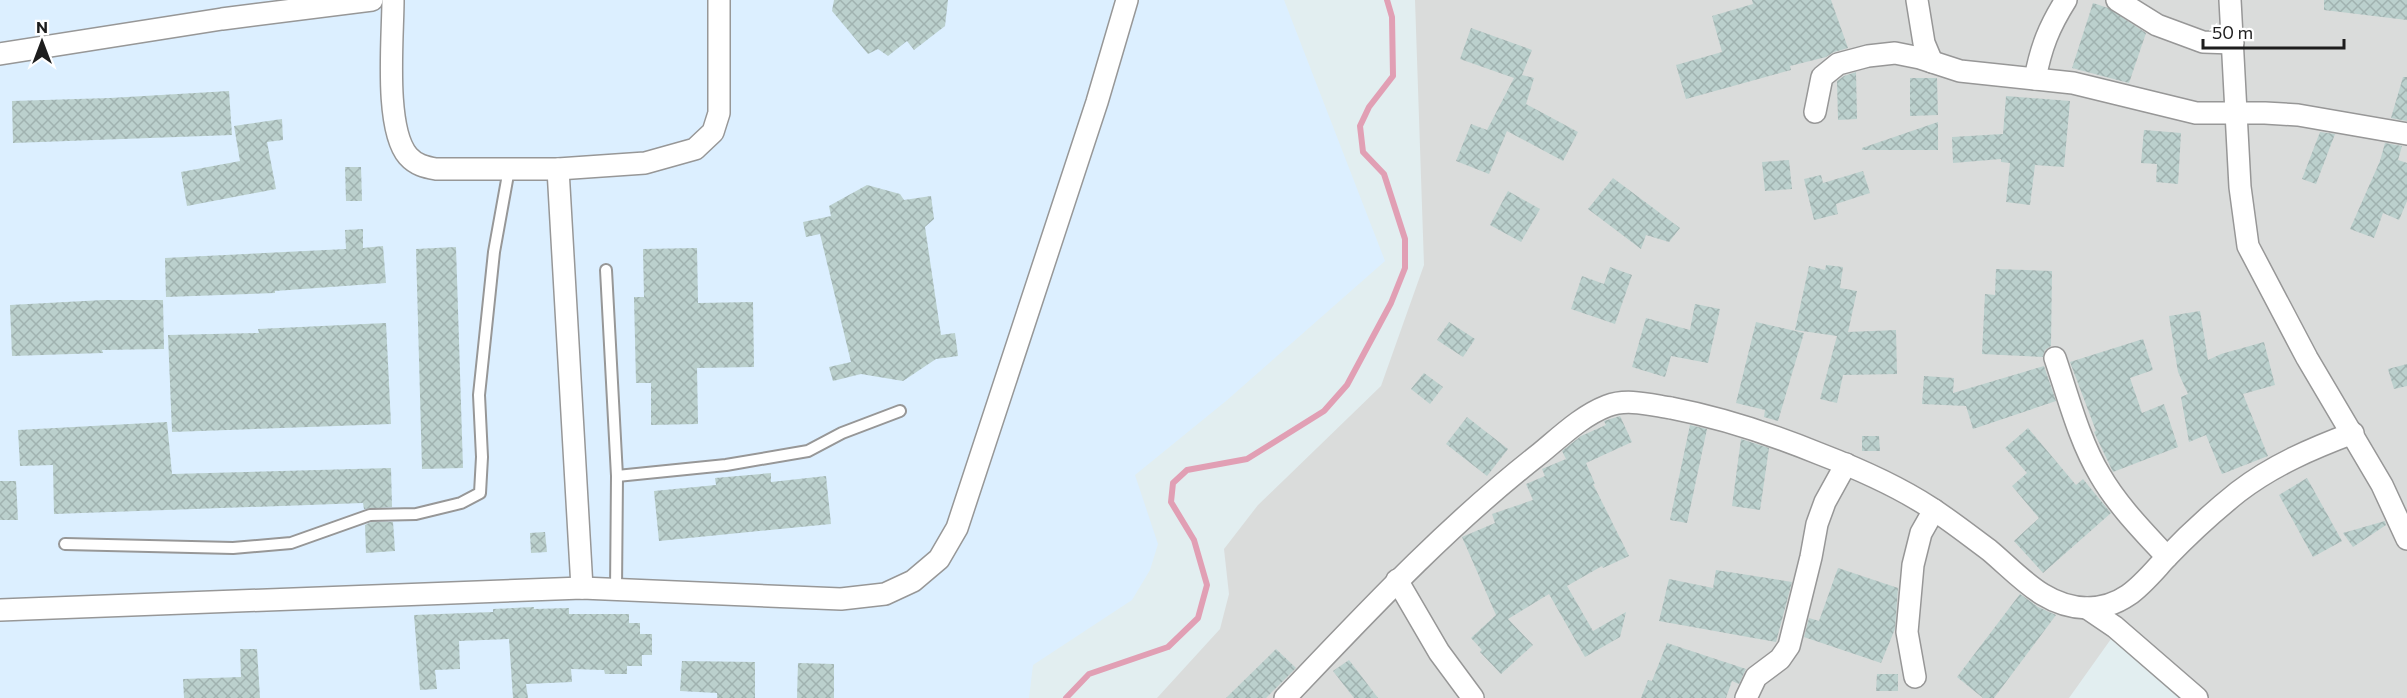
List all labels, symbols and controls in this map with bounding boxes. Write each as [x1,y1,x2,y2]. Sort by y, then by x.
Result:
north arrow [12,12,72,72]
scale bar [2203,12,2344,50]
text: N [36,17,48,36]
text: 50 m [2212,21,2253,43]

